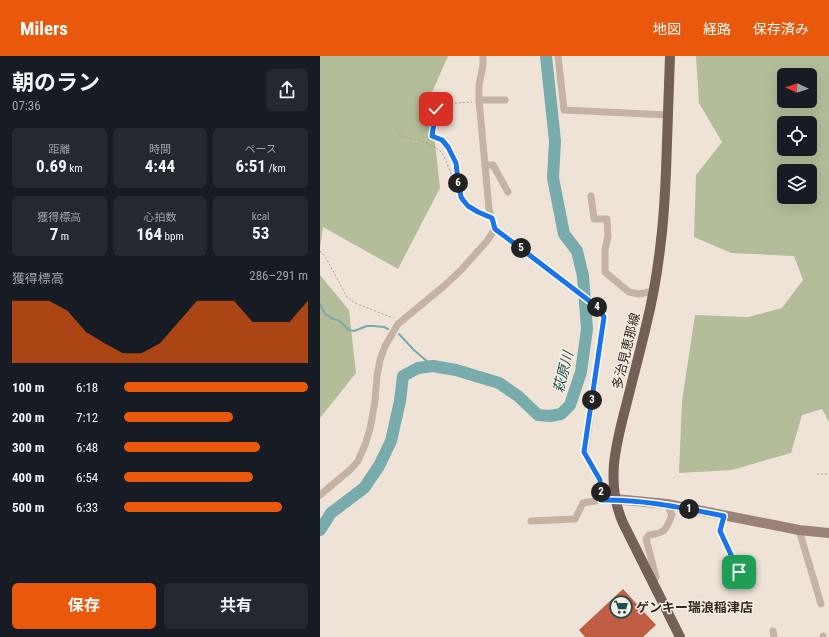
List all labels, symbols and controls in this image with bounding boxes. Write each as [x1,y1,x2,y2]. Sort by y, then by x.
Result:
text: Milers [20,17,68,40]
text: 地図 [653,21,681,37]
text: 経路 [703,21,731,37]
text: 保存済み [753,21,809,37]
north arrow [777,68,817,108]
map controls [777,68,817,204]
button: share [266,69,308,111]
text: 朝のラン [12,70,100,95]
pin [419,92,453,126]
text: 07:36 [12,98,41,113]
icon: check [425,98,447,120]
button: locate [777,116,817,156]
text: 距離 [48,143,70,156]
text: 時間 [149,143,171,156]
text: ペース [244,143,277,156]
text: 0.69 [36,156,67,176]
text: 4:44 [145,156,175,176]
text: 6:51 [236,156,266,176]
text: km [67,162,83,175]
text: /km [266,162,286,175]
button: layers [777,164,817,204]
pin: 6 [448,173,468,193]
text: 6 [455,176,461,189]
text: kcal [252,210,270,223]
text: 獲得標高 [37,211,81,224]
text: 心拍数 [143,211,176,224]
text: 53 [252,223,269,243]
text: 7 [50,224,58,244]
text: 164 [136,224,162,244]
text: m [58,230,69,243]
text: bpm [162,230,184,243]
pin: 5 [511,238,531,258]
text: 5 [518,241,524,254]
text: 286–291 m [249,268,308,283]
text: 獲得標高 [12,271,64,286]
pin: 4 [587,297,607,317]
text: 4 [594,300,600,313]
street label: 多治見恵那線 [609,311,643,391]
water label: 萩原川 [550,348,576,394]
text: 100 m [12,380,44,395]
text: 6:18 [76,380,98,395]
pin: 3 [582,390,602,410]
text: 3 [589,393,595,406]
text: 200 m [12,410,44,425]
text: 7:12 [76,410,98,425]
text: 300 m [12,440,44,455]
text: 6:48 [76,440,98,455]
text: 400 m [12,470,44,485]
text: 6:54 [76,470,98,485]
pin: 2 [591,482,611,502]
text: 2 [598,485,604,498]
pin: 1 [679,499,699,519]
text: 500 m [12,500,44,515]
text: 6:33 [76,500,98,515]
text: 1 [686,502,692,515]
pin [722,555,756,589]
icon: arrive [728,561,750,583]
button: 保存 [12,583,156,629]
button: 共有 [164,583,308,629]
supermarket icon: ゲンキー瑞浪稲津店 [608,594,634,620]
place label: ゲンキー瑞浪稲津店 [636,600,753,615]

